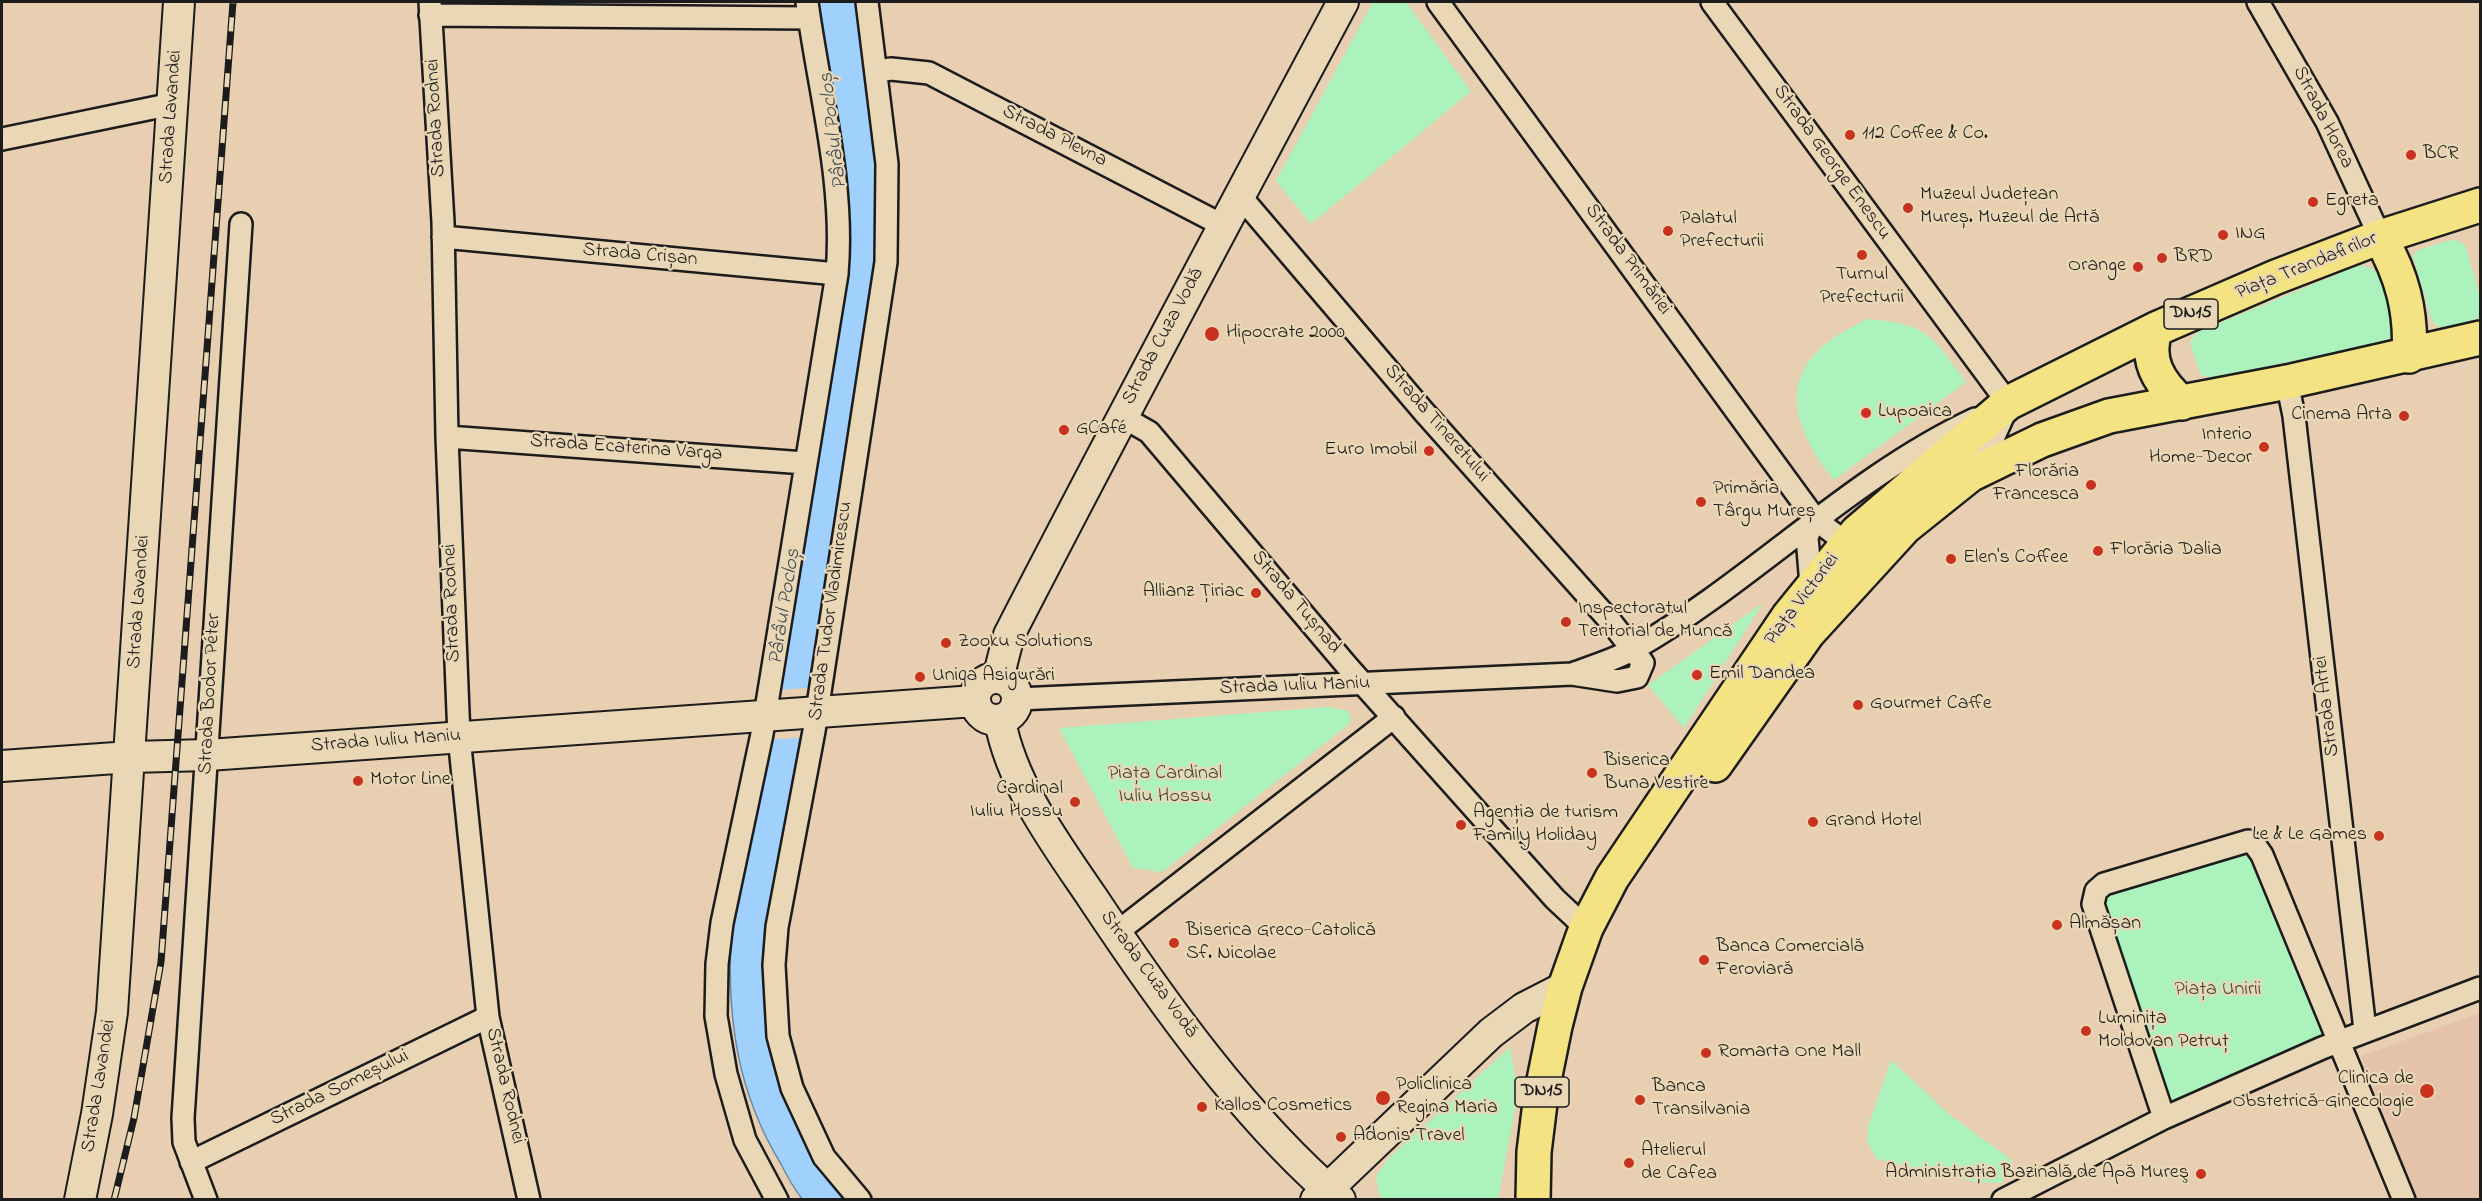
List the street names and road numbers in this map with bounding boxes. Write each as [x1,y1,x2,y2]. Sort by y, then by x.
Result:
street label: Strada Lavandei [155,49,189,185]
street label: Strada Rodnei [422,58,452,178]
street label: Strada Horea [2286,63,2358,173]
street label: Strada George Enescu [1767,81,1895,245]
street label: Strada Plevna [997,100,1111,174]
street label: Strada Primăriei [1579,200,1675,320]
street label: Piața Trandafirilor [2233,228,2381,306]
street label: Strada Crișan [582,239,698,273]
street label: Strada Cuza Vodă [1118,265,1210,409]
road number: DN15 [2164,299,2218,329]
street label: Strada Tineretului [1378,360,1494,488]
street label: Strada Ecaterina Varga [529,430,723,468]
street label: Strada Tudor Vladimirescu [805,500,859,722]
street label: Strada Lavandei [123,534,157,670]
street label: Strada Rodnei [439,543,467,663]
street label: Strada Tușnad [1245,547,1345,659]
street label: Piața Victoriei [1760,549,1846,651]
street label: Strada Bodor Péter [195,613,227,775]
street label: Strada Artei [2310,654,2346,758]
street label: Strada Iuliu Maniu [1219,672,1371,702]
street label: Strada Iuliu Maniu [310,725,462,759]
street label: Strada Cuza Vodă [1094,907,1202,1043]
street label: Strada Lavandei [78,1018,122,1154]
street label: Strada Rodnei [479,1025,529,1147]
street label: Strada Someșului [267,1045,413,1133]
road number: DN15 [1515,1077,1569,1107]

